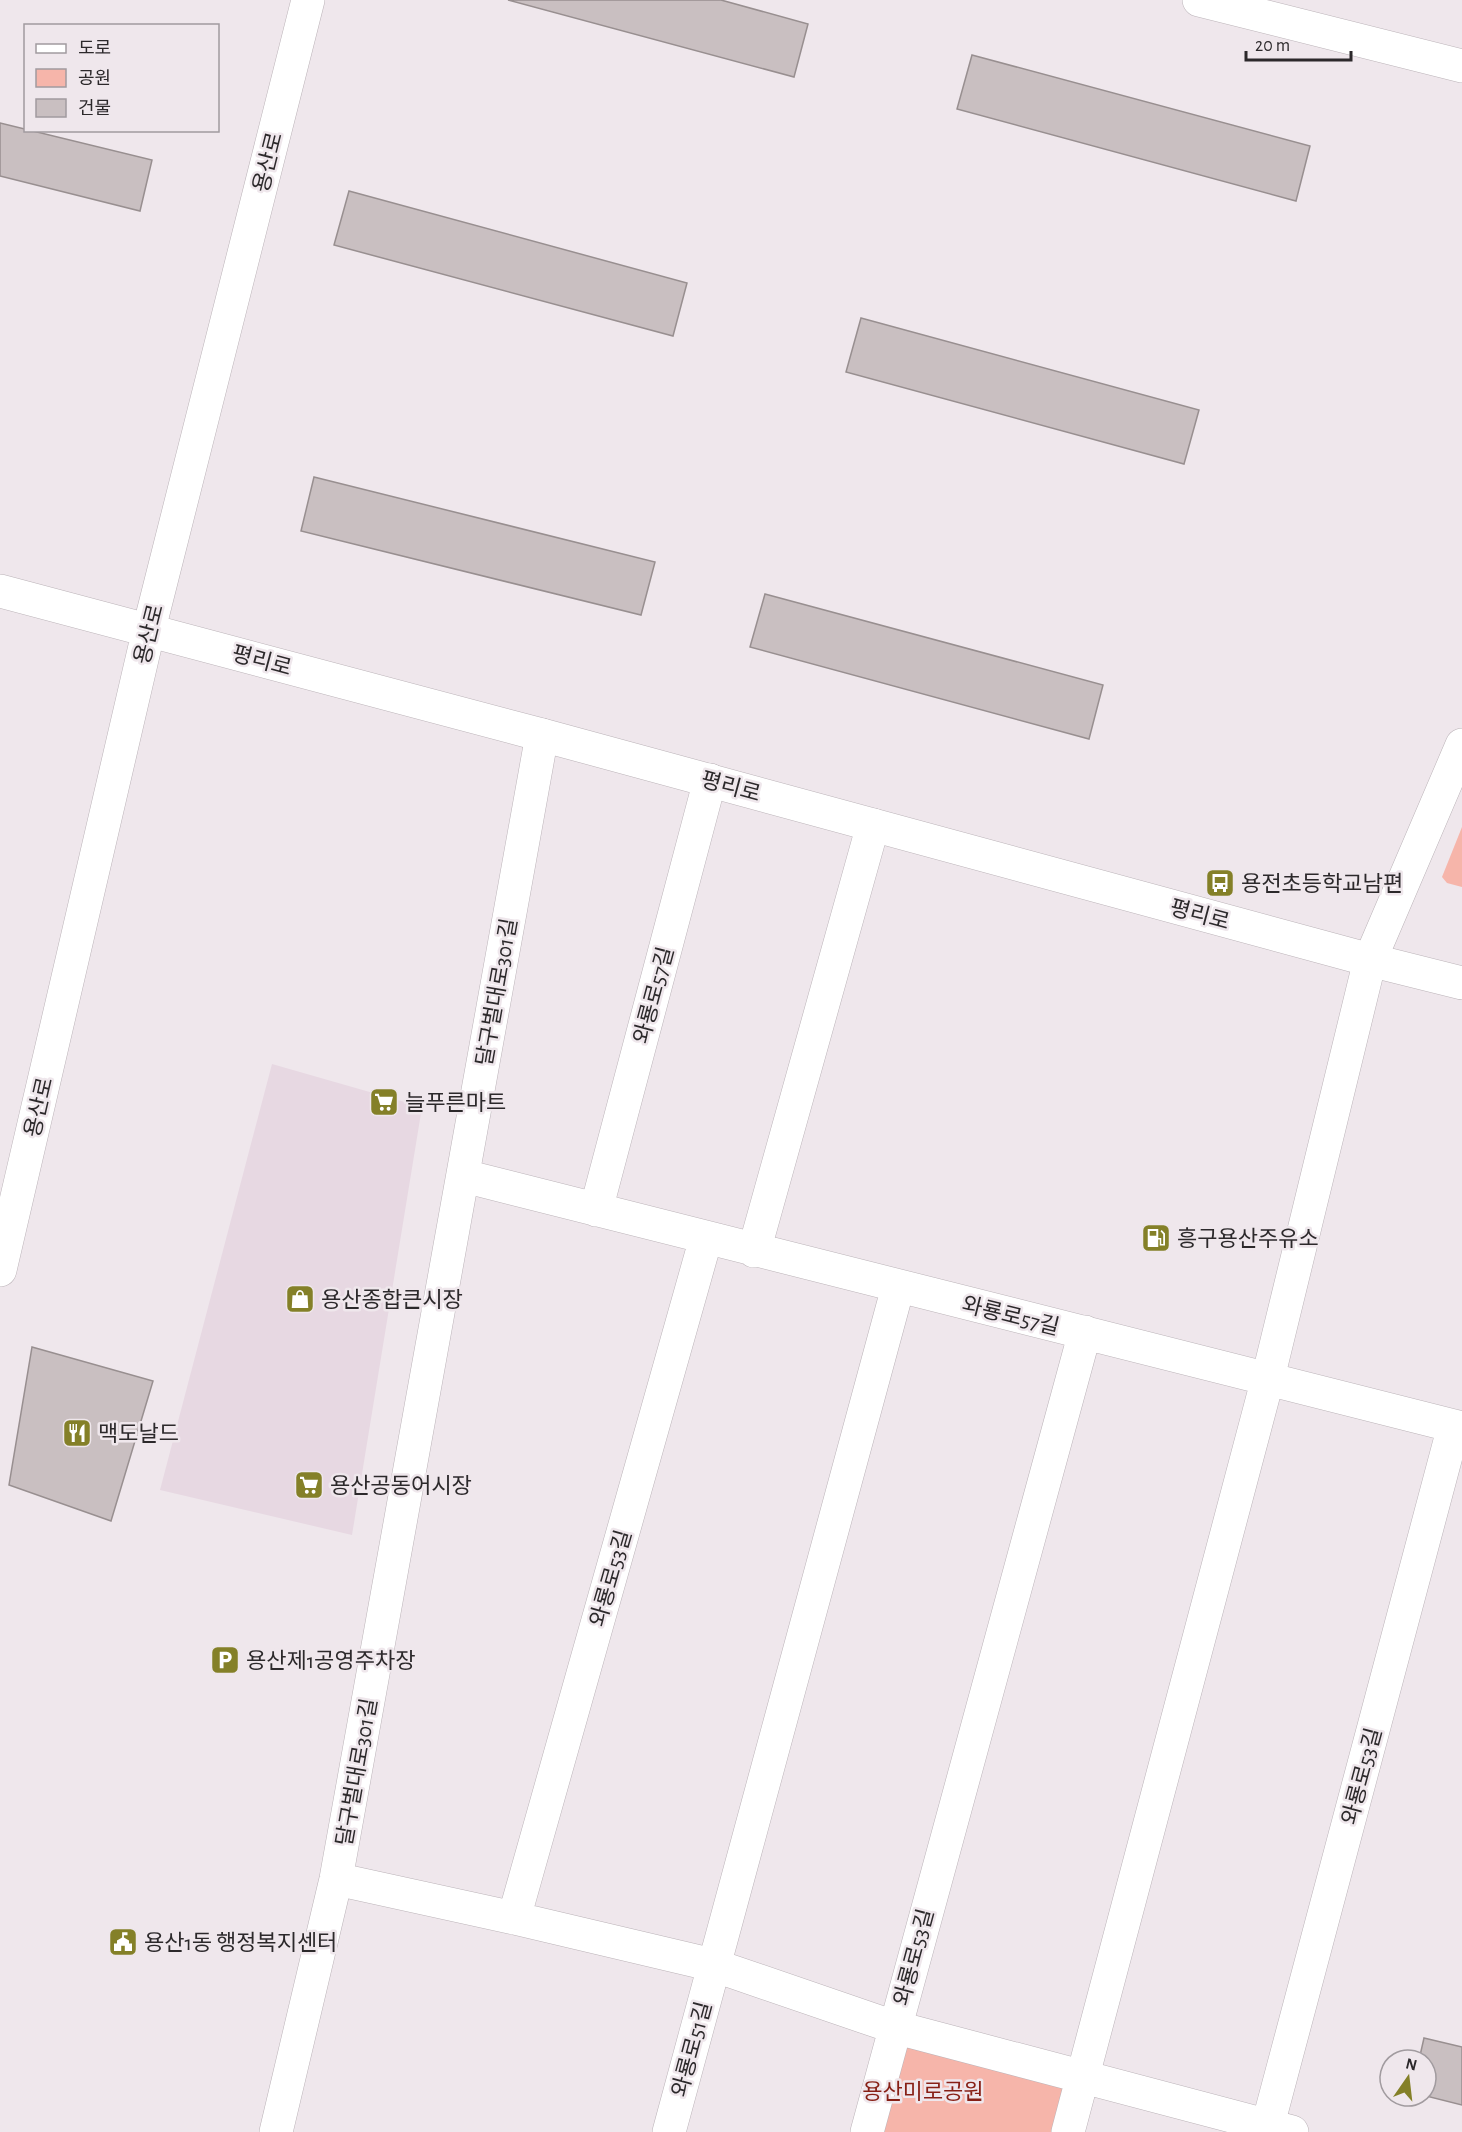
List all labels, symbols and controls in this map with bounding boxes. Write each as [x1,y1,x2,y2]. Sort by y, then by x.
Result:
legend [24,24,219,132]
scale bar [1246,24,1351,62]
text: 20 m [1255,37,1290,55]
text: 도로 [78,40,111,58]
text: 공원 [78,69,111,88]
text: 건물 [78,99,111,118]
street label: 용산로 [249,130,286,194]
street label: 용산로 [130,602,167,666]
street label: 평리로 [230,642,294,679]
street label: 평리로 [699,768,763,805]
bus stop icon: 용전초등학교남편 [1204,867,1236,899]
place label: 용전초등학교남편 [1241,872,1403,895]
street label: 평리로 [1168,896,1232,933]
street label: 달구벌대로301길 [472,916,521,1068]
street label: 와룡로57길 [630,944,677,1046]
street label: 용산로 [20,1075,57,1139]
supermarket icon: 늘푸른마트 [368,1086,400,1118]
place label: 늘푸른마트 [405,1091,506,1114]
fuel station icon: 흥구용산주유소 [1140,1222,1172,1254]
place label: 흥구용산주유소 [1177,1227,1319,1250]
shop icon: 용산종합큰시장 [284,1283,316,1315]
place label: 용산종합큰시장 [321,1288,463,1311]
street label: 와룡로57길 [960,1292,1062,1339]
restaurant icon: 맥도날드 [61,1417,93,1449]
place label: 맥도날드 [98,1422,179,1445]
supermarket icon: 용산공동어시장 [293,1469,325,1501]
place label: 용산공동어시장 [330,1474,472,1497]
street label: 와룡로53길 [586,1527,635,1629]
parking icon: 용산제1공영주차장 [209,1644,241,1676]
place label: 용산제1공영주차장 [246,1649,416,1672]
street label: 달구벌대로301길 [332,1696,381,1848]
street label: 와룡로53길 [1338,1725,1385,1827]
street label: 와룡로53길 [890,1906,937,2008]
public building icon: 용산1동 행정복지센터 [107,1926,139,1958]
place label: 용산1동 행정복지센터 [144,1931,337,1954]
street label: 와룡로51길 [668,1999,715,2099]
north arrow [1378,2048,1438,2108]
text: N [1404,2055,1419,2074]
park label: 용산미로공원 [862,2080,984,2103]

